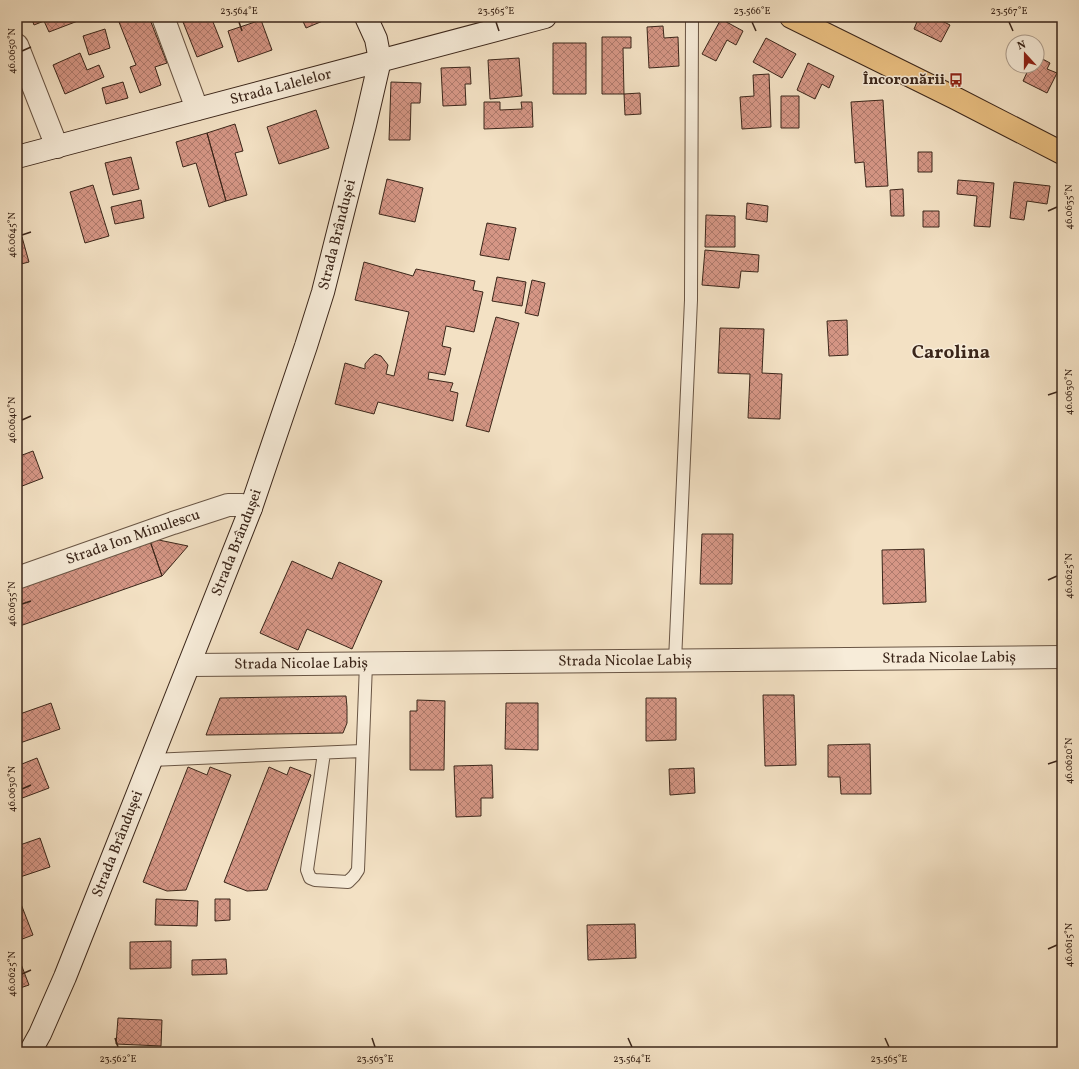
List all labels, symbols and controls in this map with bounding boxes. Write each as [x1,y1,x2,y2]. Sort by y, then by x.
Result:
text: 23.564°E [220,4,258,18]
text: 23.565°E [478,4,514,18]
text: 23.566°E [733,4,771,18]
text: 23.567°E [991,4,1027,18]
text: 46.0650°N [5,27,19,74]
north arrow [1005,34,1045,74]
text: N [1016,38,1028,54]
street label: Strada Lalelelor [228,64,334,111]
place label: Încoronării [863,70,945,91]
bus stop icon: Încoronării [948,72,964,88]
street label: Strada Brândușei [313,177,361,292]
text: 46.0635°N [1062,184,1076,230]
text: 46.0645°N [5,212,19,258]
district label: Carolina [912,340,990,366]
text: 46.0630°N [1062,368,1076,415]
text: 46.0640°N [5,396,19,443]
street label: Strada Brândușei [207,486,267,599]
street label: Strada Ion Minulescu [63,504,203,570]
text: 46.0625°N [1062,553,1076,599]
text: 46.0635°N [5,581,19,627]
street label: Strada Nicolae Labiș [882,647,1016,669]
street label: Strada Nicolae Labiș [558,650,692,672]
street label: Strada Nicolae Labiș [234,653,368,675]
text: 46.0620°N [1062,737,1076,784]
text: 46.0630°N [5,765,19,812]
street label: Strada Brândușei [87,787,148,900]
text: 46.0615°N [1062,922,1076,967]
text: 46.0625°N [5,951,19,997]
text: 23.562°E [99,1052,137,1066]
text: 23.563°E [357,1052,393,1066]
text: 23.564°E [613,1052,651,1066]
text: 23.565°E [871,1052,907,1066]

